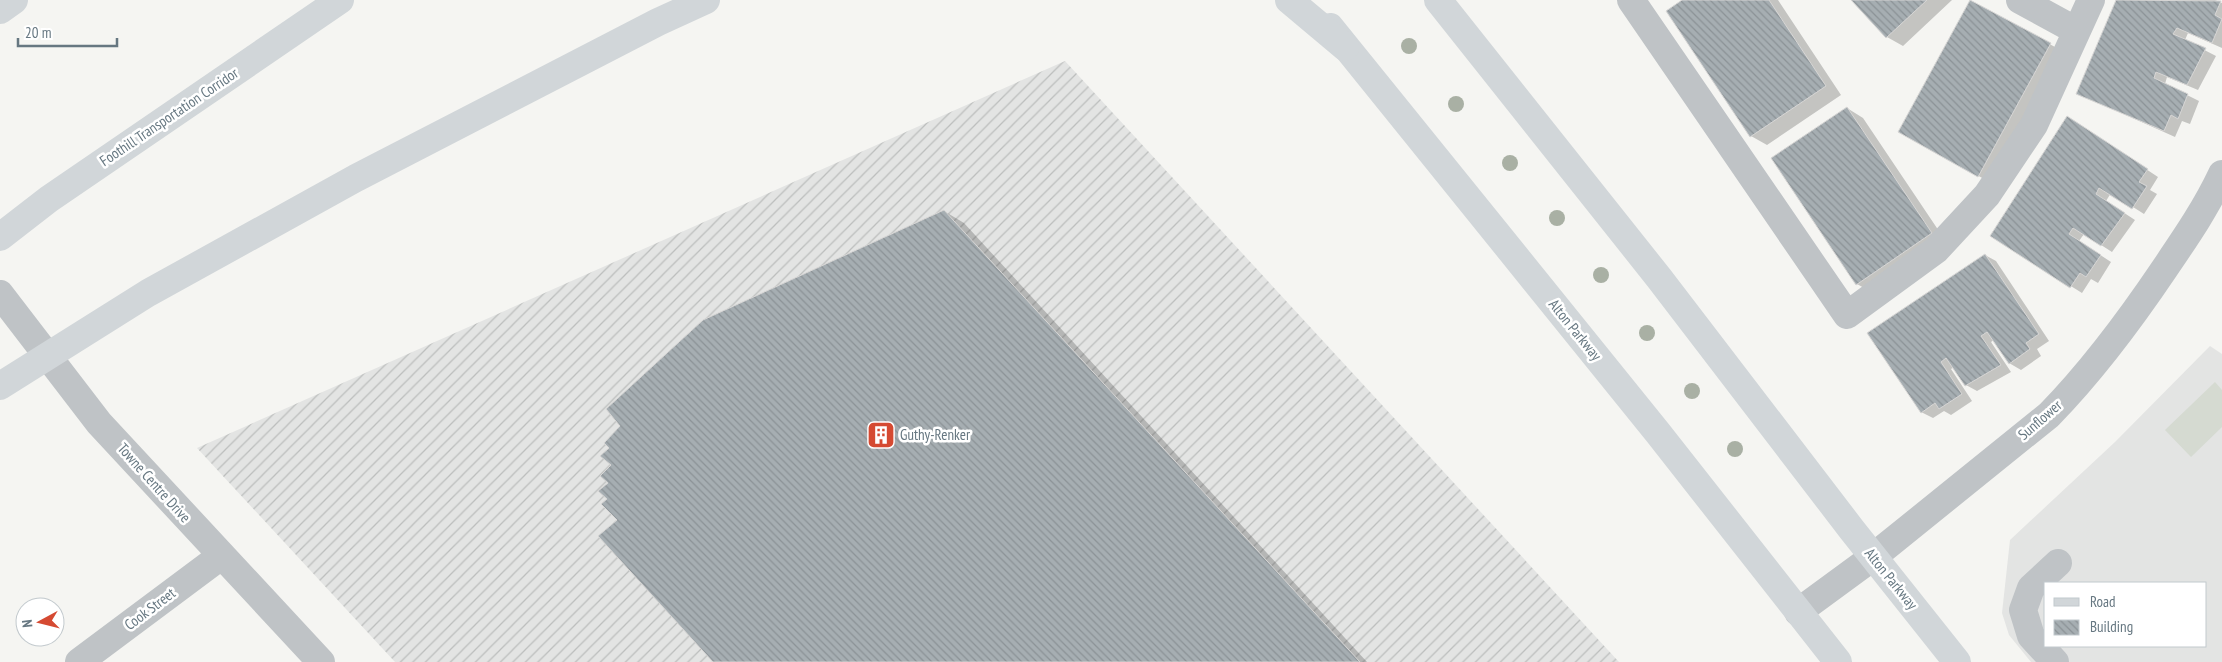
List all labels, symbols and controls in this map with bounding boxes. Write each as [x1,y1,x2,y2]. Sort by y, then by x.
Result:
scale bar [18,15,116,47]
text: 20 m [25,23,51,42]
street label: Foothill Transportation Corridor [96,63,242,170]
street label: Alton Parkway [1545,295,1606,365]
street label: Sunflower [2014,395,2066,444]
building icon: Guthy-Renker [866,420,896,450]
place label: Guthy-Renker [900,425,971,444]
street label: Towne Centre Drive [114,439,195,526]
street label: Alton Parkway [1861,544,1922,614]
legend [2044,582,2207,647]
street label: Cook Street [120,583,179,634]
text: Road [2090,592,2116,611]
north arrow [15,597,65,647]
text: Building [2090,617,2133,636]
text: N [18,619,36,628]

